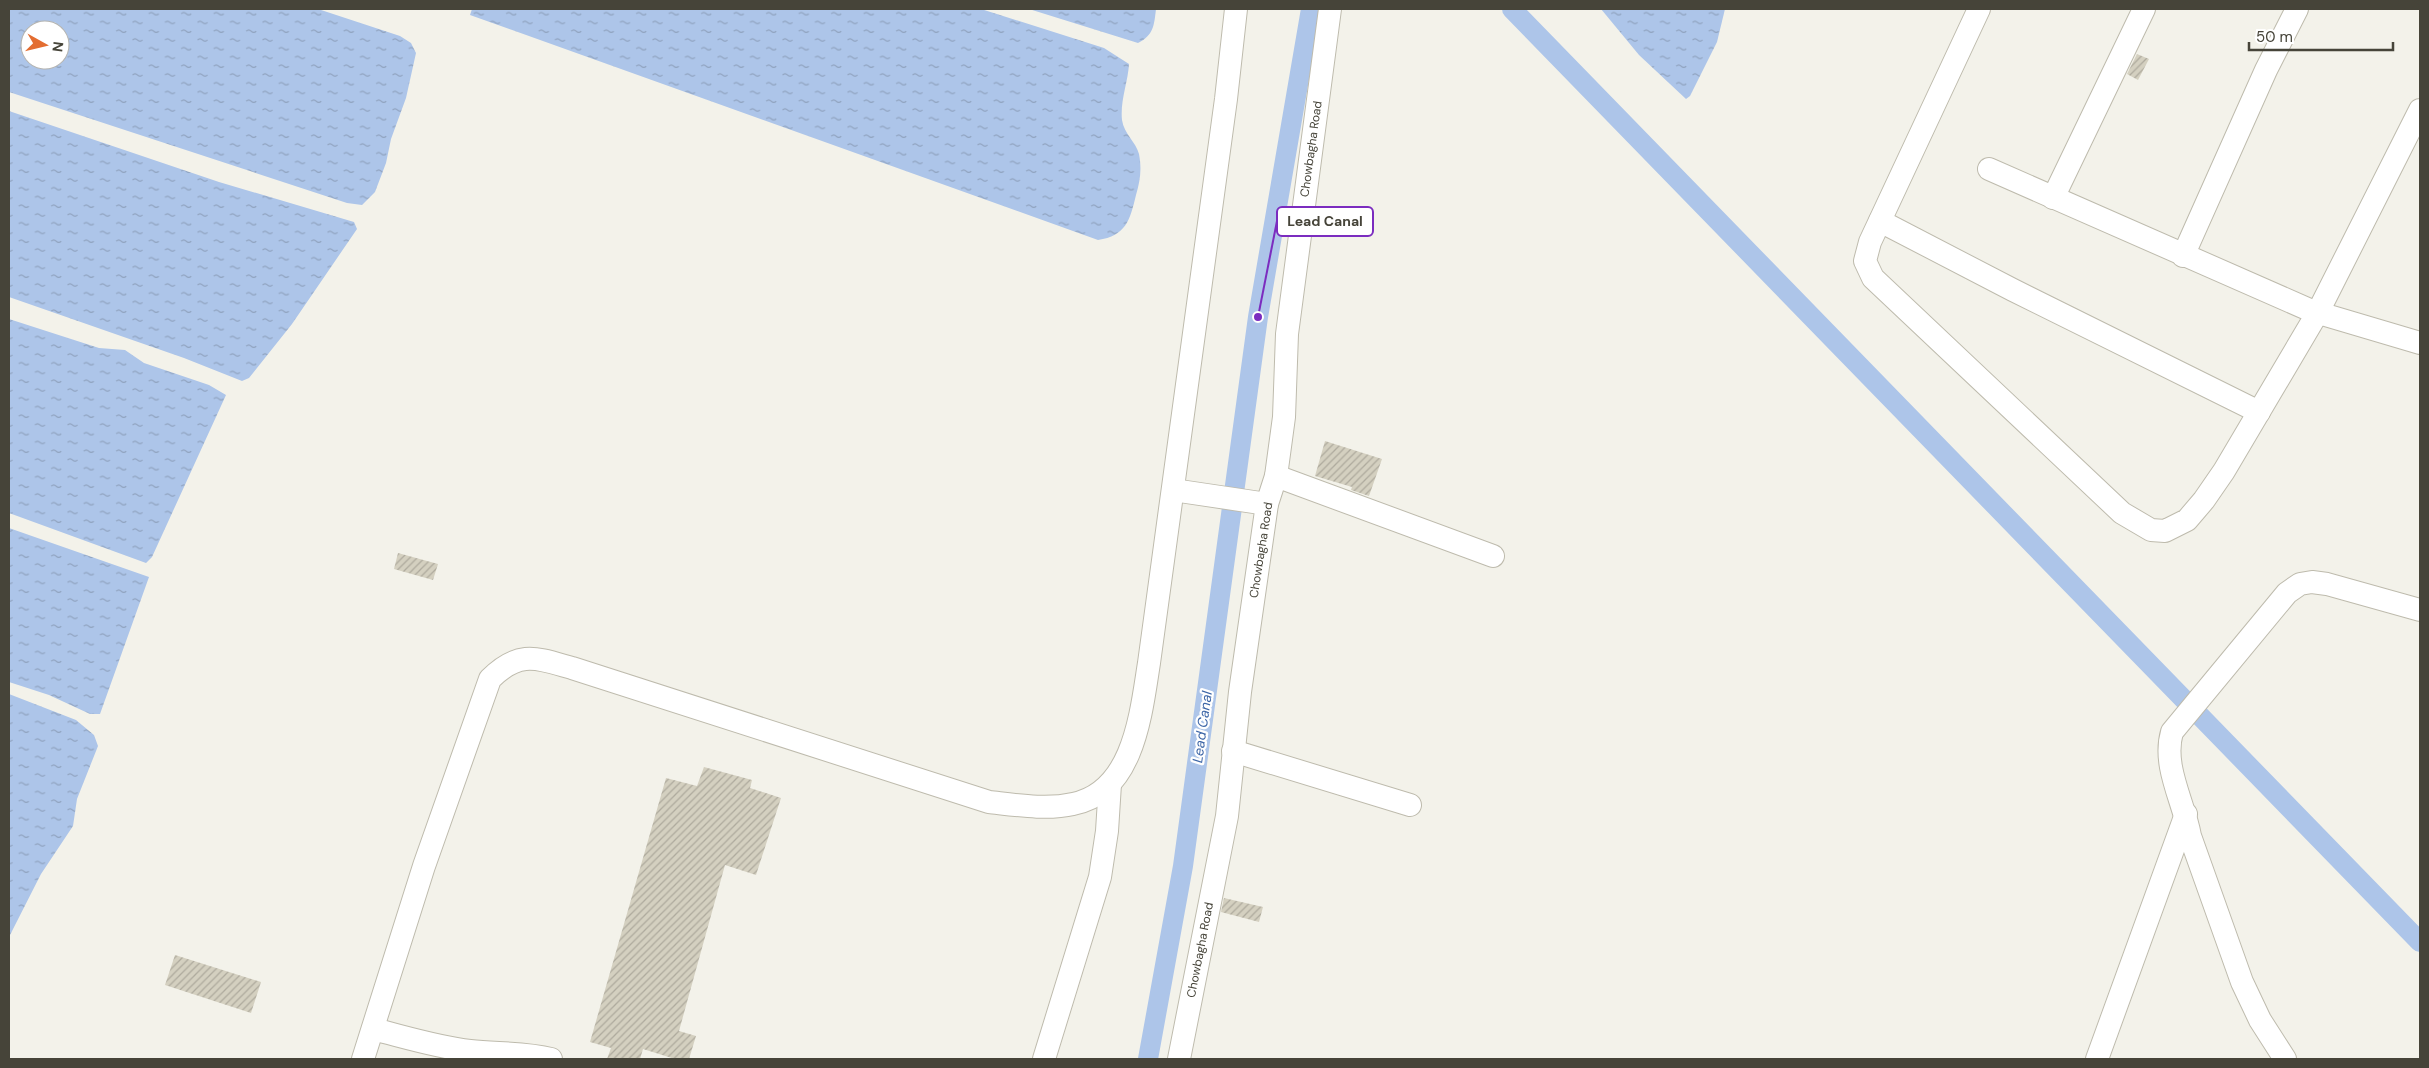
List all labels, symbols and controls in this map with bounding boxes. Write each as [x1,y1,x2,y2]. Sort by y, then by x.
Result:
north arrow [20,20,70,70]
scale bar [2249,20,2393,52]
text: 50 m [2256,27,2293,47]
text: N [48,40,67,53]
street label: Chowbagha Road [1296,100,1326,198]
callout: Lead Canal [1277,207,1373,236]
text: Lead Canal [1287,212,1363,230]
street label: Chowbagha Road [1246,501,1276,599]
water label: Lead Canal [1188,689,1216,764]
street label: Chowbagha Road [1183,901,1217,999]

